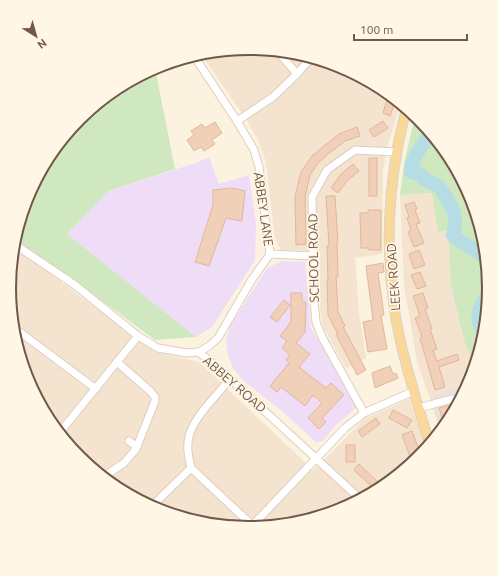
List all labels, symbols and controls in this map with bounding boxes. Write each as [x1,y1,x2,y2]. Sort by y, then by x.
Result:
north arrow [16,16,56,56]
scale bar [354,16,467,42]
text: 100 m [360,23,393,36]
text: N [35,37,49,51]
street label: ABBEY LANE [252,171,276,247]
street label: SCHOOL ROAD [305,213,321,303]
street label: LEEK ROAD [384,243,402,311]
street label: ABBEY ROAD [201,353,269,415]

